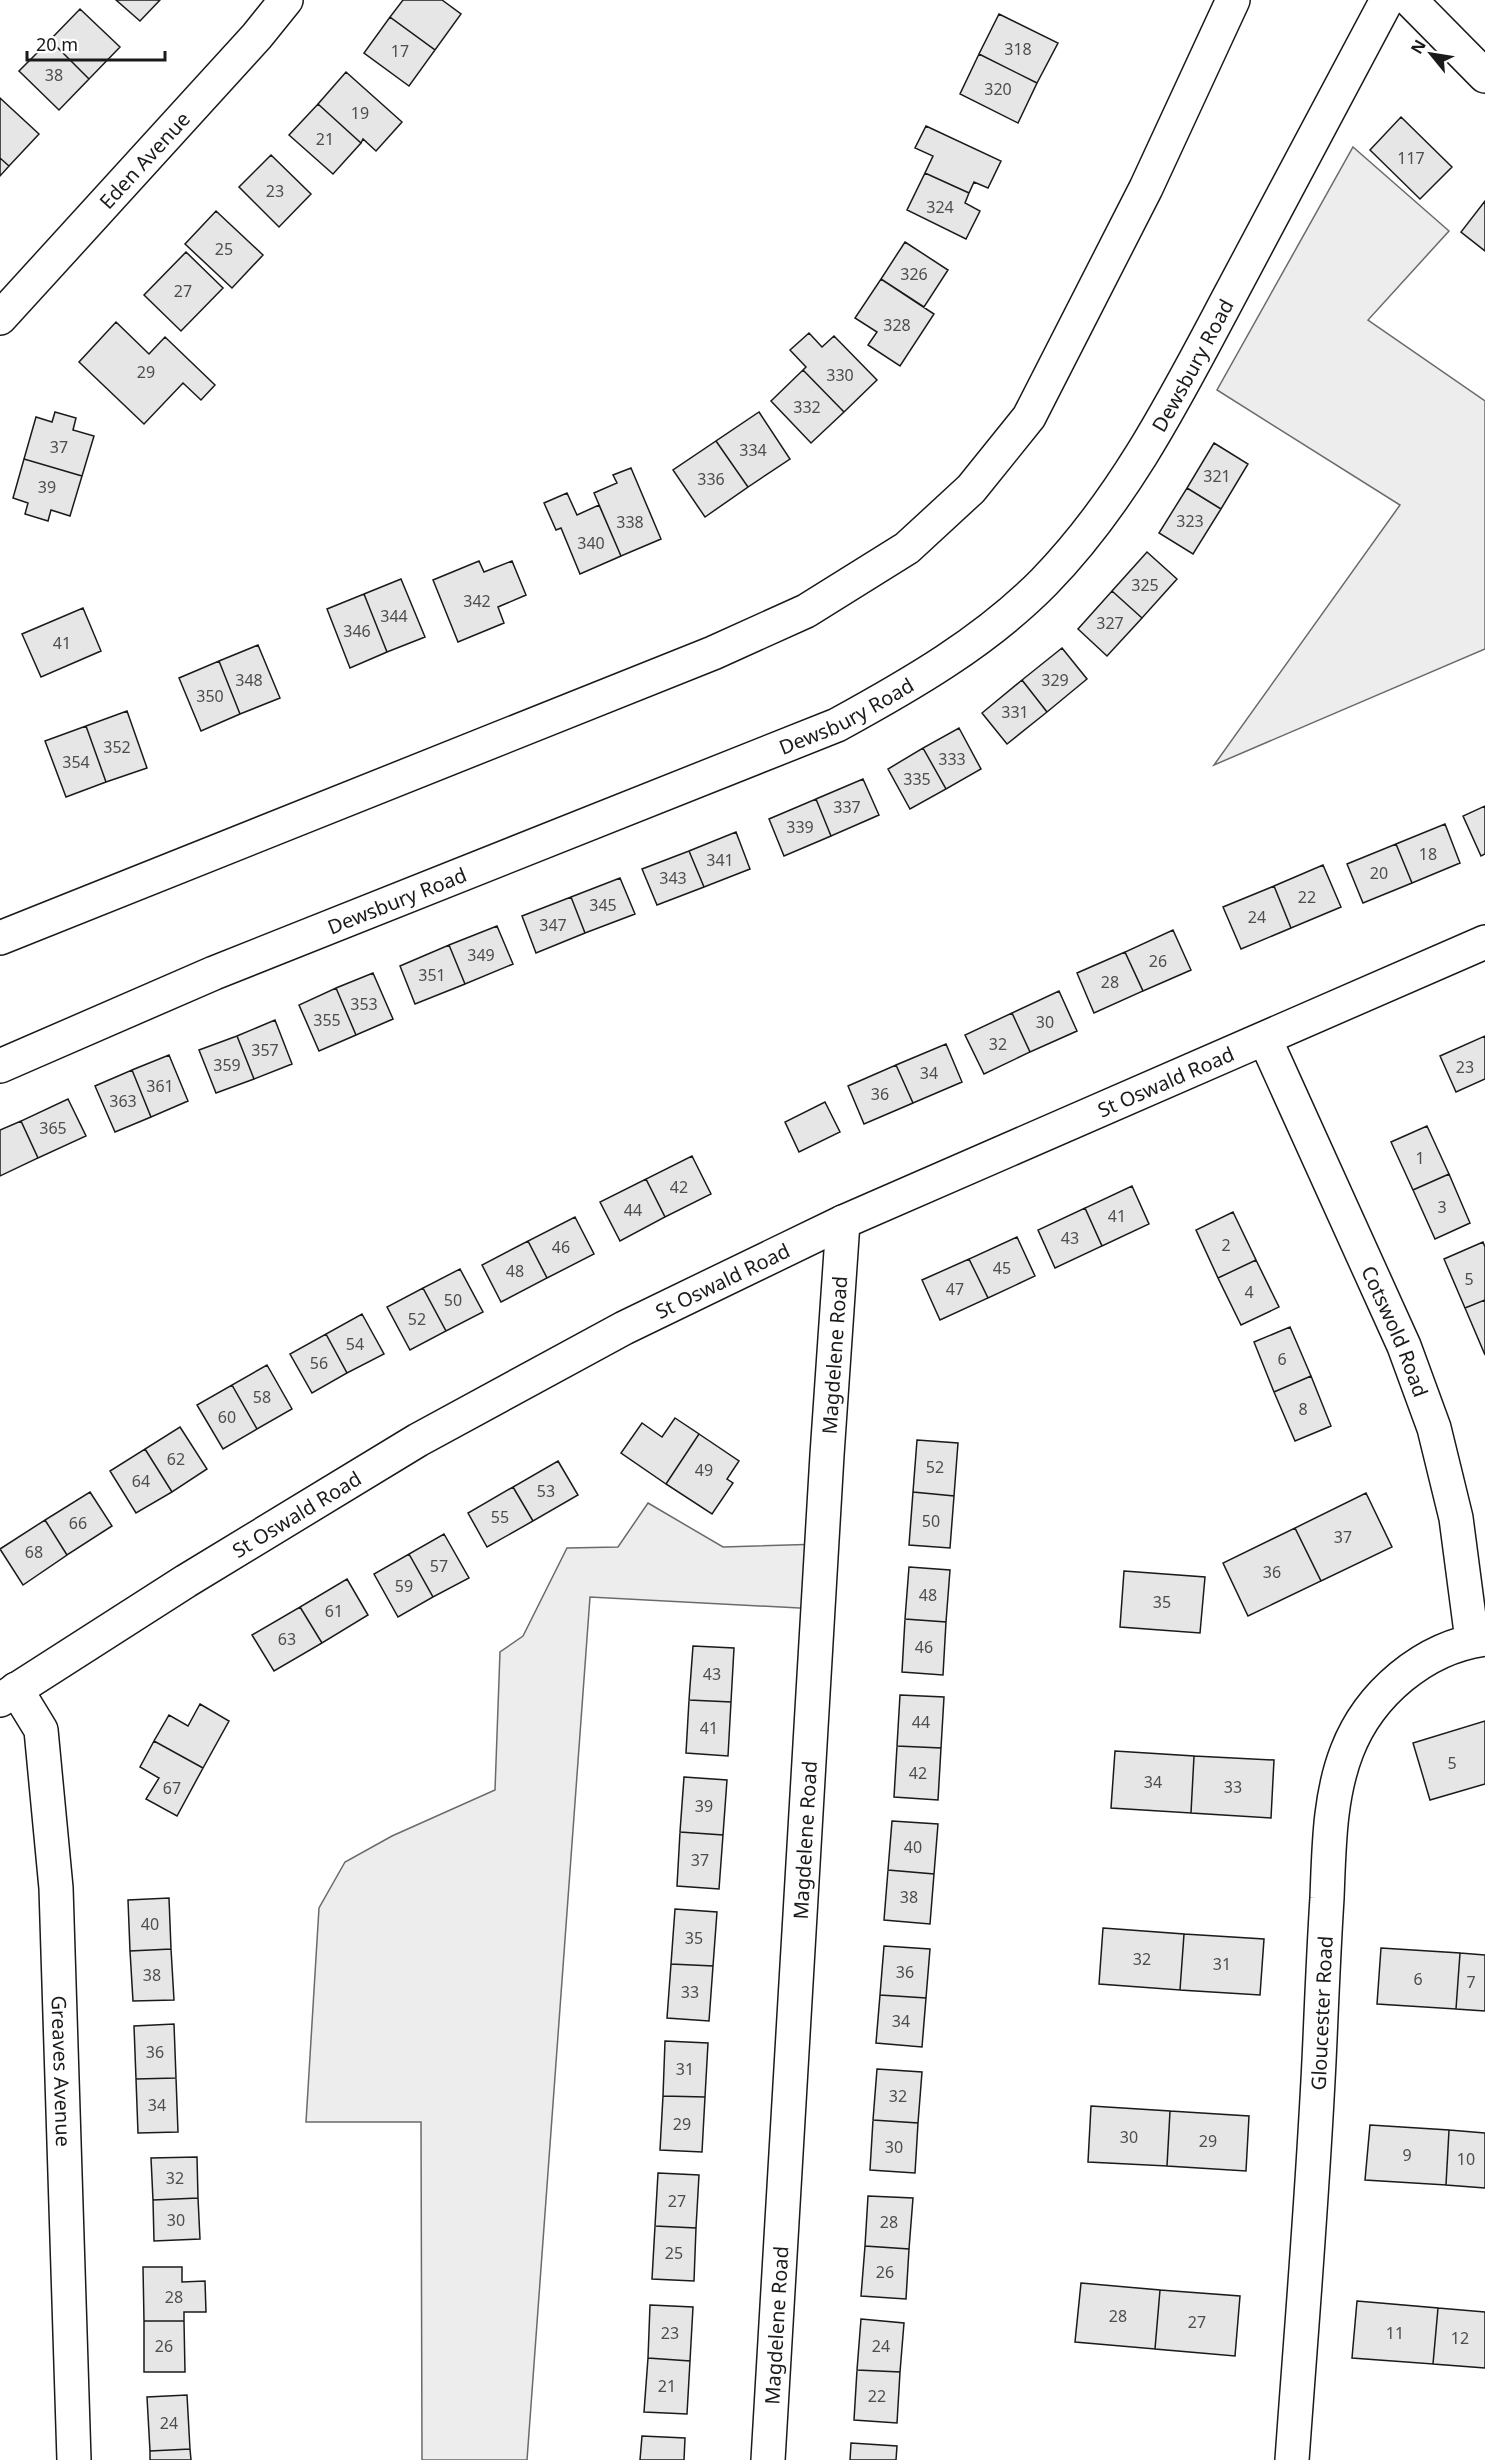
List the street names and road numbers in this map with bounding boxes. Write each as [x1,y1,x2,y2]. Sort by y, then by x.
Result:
street label: Eden Avenue [93,105,195,214]
street label: Dewsbury Road [1145,294,1239,436]
street label: Dewsbury Road [775,671,918,760]
street label: Dewsbury Road [323,860,470,940]
street label: St Oswald Road [1093,1040,1238,1123]
street label: St Oswald Road [651,1236,794,1324]
street label: Cotswold Road [1356,1261,1435,1401]
street label: Magdelene Road [815,1275,853,1435]
street label: St Oswald Road [227,1464,366,1563]
street label: Magdelene Road [786,1760,823,1920]
street label: Gloucester Road [1304,1935,1338,2091]
street label: Greaves Avenue [46,1995,78,2147]
street label: Magdelene Road [758,2245,794,2405]

